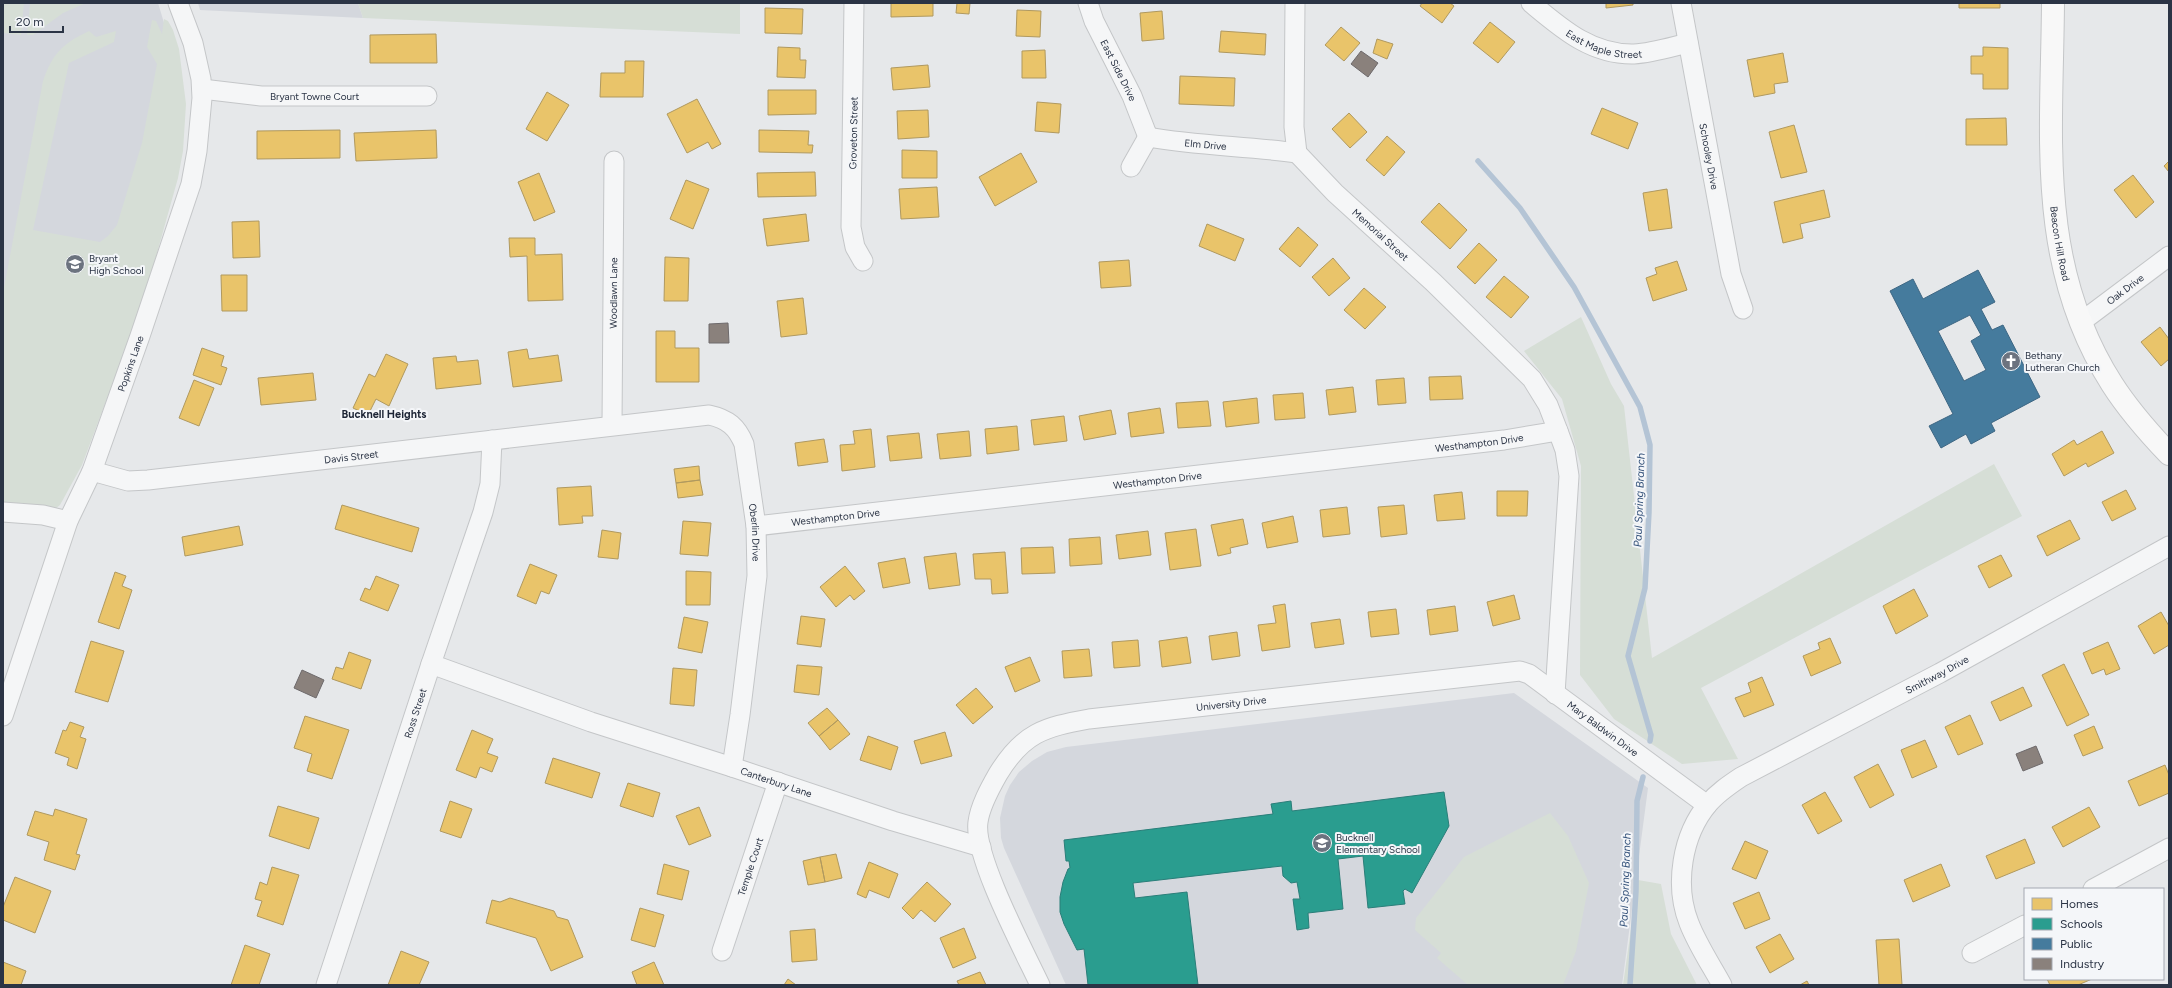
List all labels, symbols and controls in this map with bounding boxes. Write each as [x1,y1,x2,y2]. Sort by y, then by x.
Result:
scale bar [10,8,63,34]
text: 20 m [16,15,44,29]
street label: East Maple Street [1563,27,1643,61]
street label: East Side Drive [1097,37,1139,103]
street label: Bryant Towne Court [270,90,360,103]
street label: Groveton Street [846,96,861,170]
street label: Schooley Drive [1696,122,1721,191]
street label: Elm Drive [1184,136,1228,153]
street label: Beacon Hill Road [2047,205,2073,282]
street label: Memorial Street [1349,206,1411,264]
place label: Bryant High School [89,252,144,277]
school or university icon: Bryant High School [64,253,86,275]
street label: Woodlawn Lane [607,257,620,329]
street label: Oak Drive [2104,271,2147,308]
street label: Popkins Lane [115,333,147,394]
place label: Bethany Lutheran Church [2025,349,2100,374]
church icon: Bethany Lutheran Church [2000,350,2022,372]
district label: Bucknell Heights [342,408,426,421]
street label: Westhampton Drive [1434,431,1525,455]
street label: Davis Street [323,447,379,467]
water label: Paul Spring Branch [1631,453,1648,547]
street label: Westhampton Drive [1112,469,1203,492]
street label: Oberlin Drive [746,502,763,562]
street label: Westhampton Drive [791,506,881,529]
street label: Smithway Drive [1903,652,1971,697]
street label: Ross Street [401,686,430,740]
street label: University Drive [1195,693,1267,714]
street label: Mary Baldwin Drive [1564,698,1641,760]
street label: Canterbury Lane [739,764,814,801]
place label: Bucknell Elementary School [1336,831,1420,856]
school or university icon: Bucknell Elementary School [1311,832,1333,854]
water label: Paul Spring Branch [1617,833,1634,927]
street label: Temple Court [735,836,766,898]
legend [2024,888,2164,980]
text: Homes [2060,897,2099,911]
text: Schools [2060,917,2103,931]
text: Public [2060,937,2093,951]
text: Industry [2060,957,2105,971]

